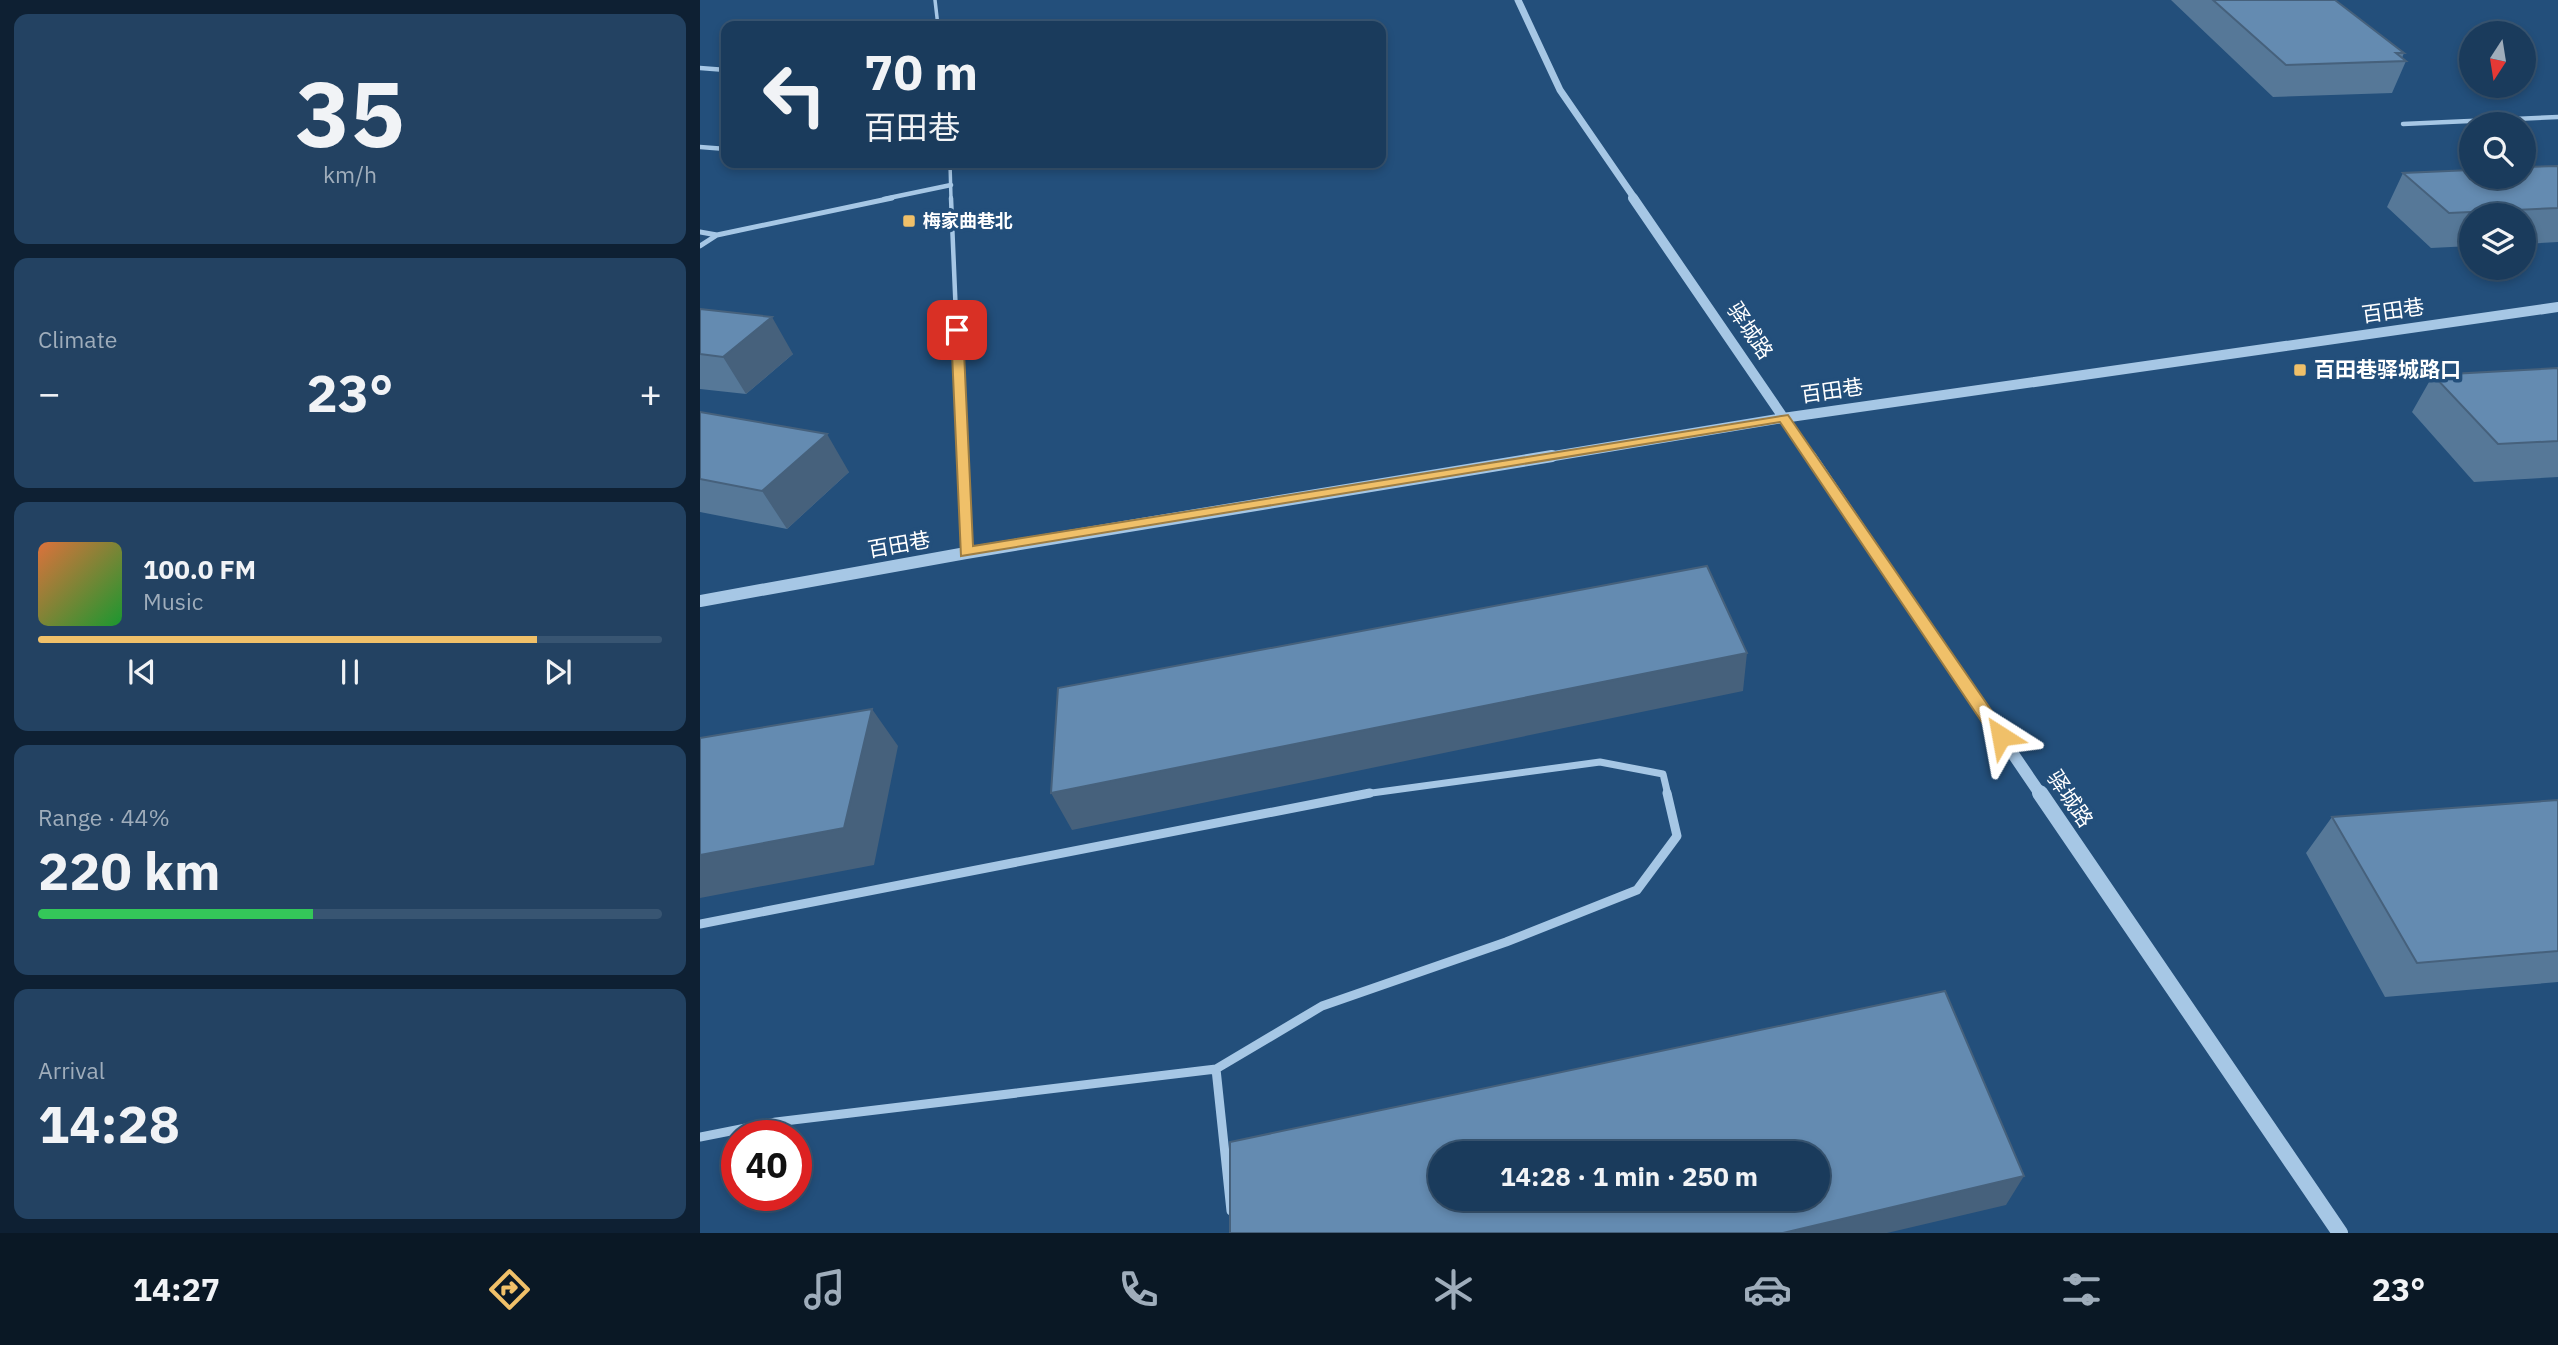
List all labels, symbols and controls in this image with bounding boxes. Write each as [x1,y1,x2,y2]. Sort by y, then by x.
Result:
north arrow [2459,21,2536,98]
map controls [2459,21,2536,280]
text: 70 m [864,40,978,103]
icon: left [749,49,840,140]
text: 35 [295,54,405,172]
text: 百田巷 [864,106,960,148]
button: search [2459,112,2536,189]
text: km/h [323,159,377,189]
button: layers [2459,203,2536,280]
place label: 梅家曲巷北 [923,209,1013,232]
marker: 梅家曲巷北 [901,213,917,229]
street label: 百田巷 [2360,292,2426,328]
street label: 驿城路 [1722,296,1780,364]
pin [927,300,987,360]
icon: arrive [938,311,976,349]
text: Climate [38,324,117,354]
place label: 百田巷驿城路口 [2314,355,2461,383]
text: 23° [307,359,393,426]
marker: 百田巷驿城路口 [2292,362,2308,378]
text: − [38,368,61,417]
text: + [639,368,662,417]
street label: 百田巷 [1799,372,1865,408]
street label: 百田巷 [865,525,932,563]
text: 100.0 FM [143,552,256,586]
text: Music [143,586,203,616]
icon: previous [123,653,161,691]
icon: pause [331,653,369,691]
icon: next [539,653,577,691]
position arrow [1964,699,2038,773]
street label: 驿城路 [2042,764,2100,832]
text: Range · 44% [38,802,170,832]
text: 220 km [38,837,220,904]
text: Arrival [38,1055,105,1085]
text: 14:28 [38,1090,180,1157]
speed limit sign: 40 [721,1120,812,1211]
text: 14:28 · 1 min · 250 m [1500,1159,1758,1193]
icon: directions [485,1265,534,1314]
icon: music [800,1265,849,1314]
icon: phone [1114,1265,1163,1314]
icon: climate [1429,1265,1478,1314]
icon: car [1743,1265,1792,1314]
icon: filters [2057,1265,2106,1314]
text: 14:27 [133,1268,220,1310]
text: 23° [2372,1268,2425,1310]

